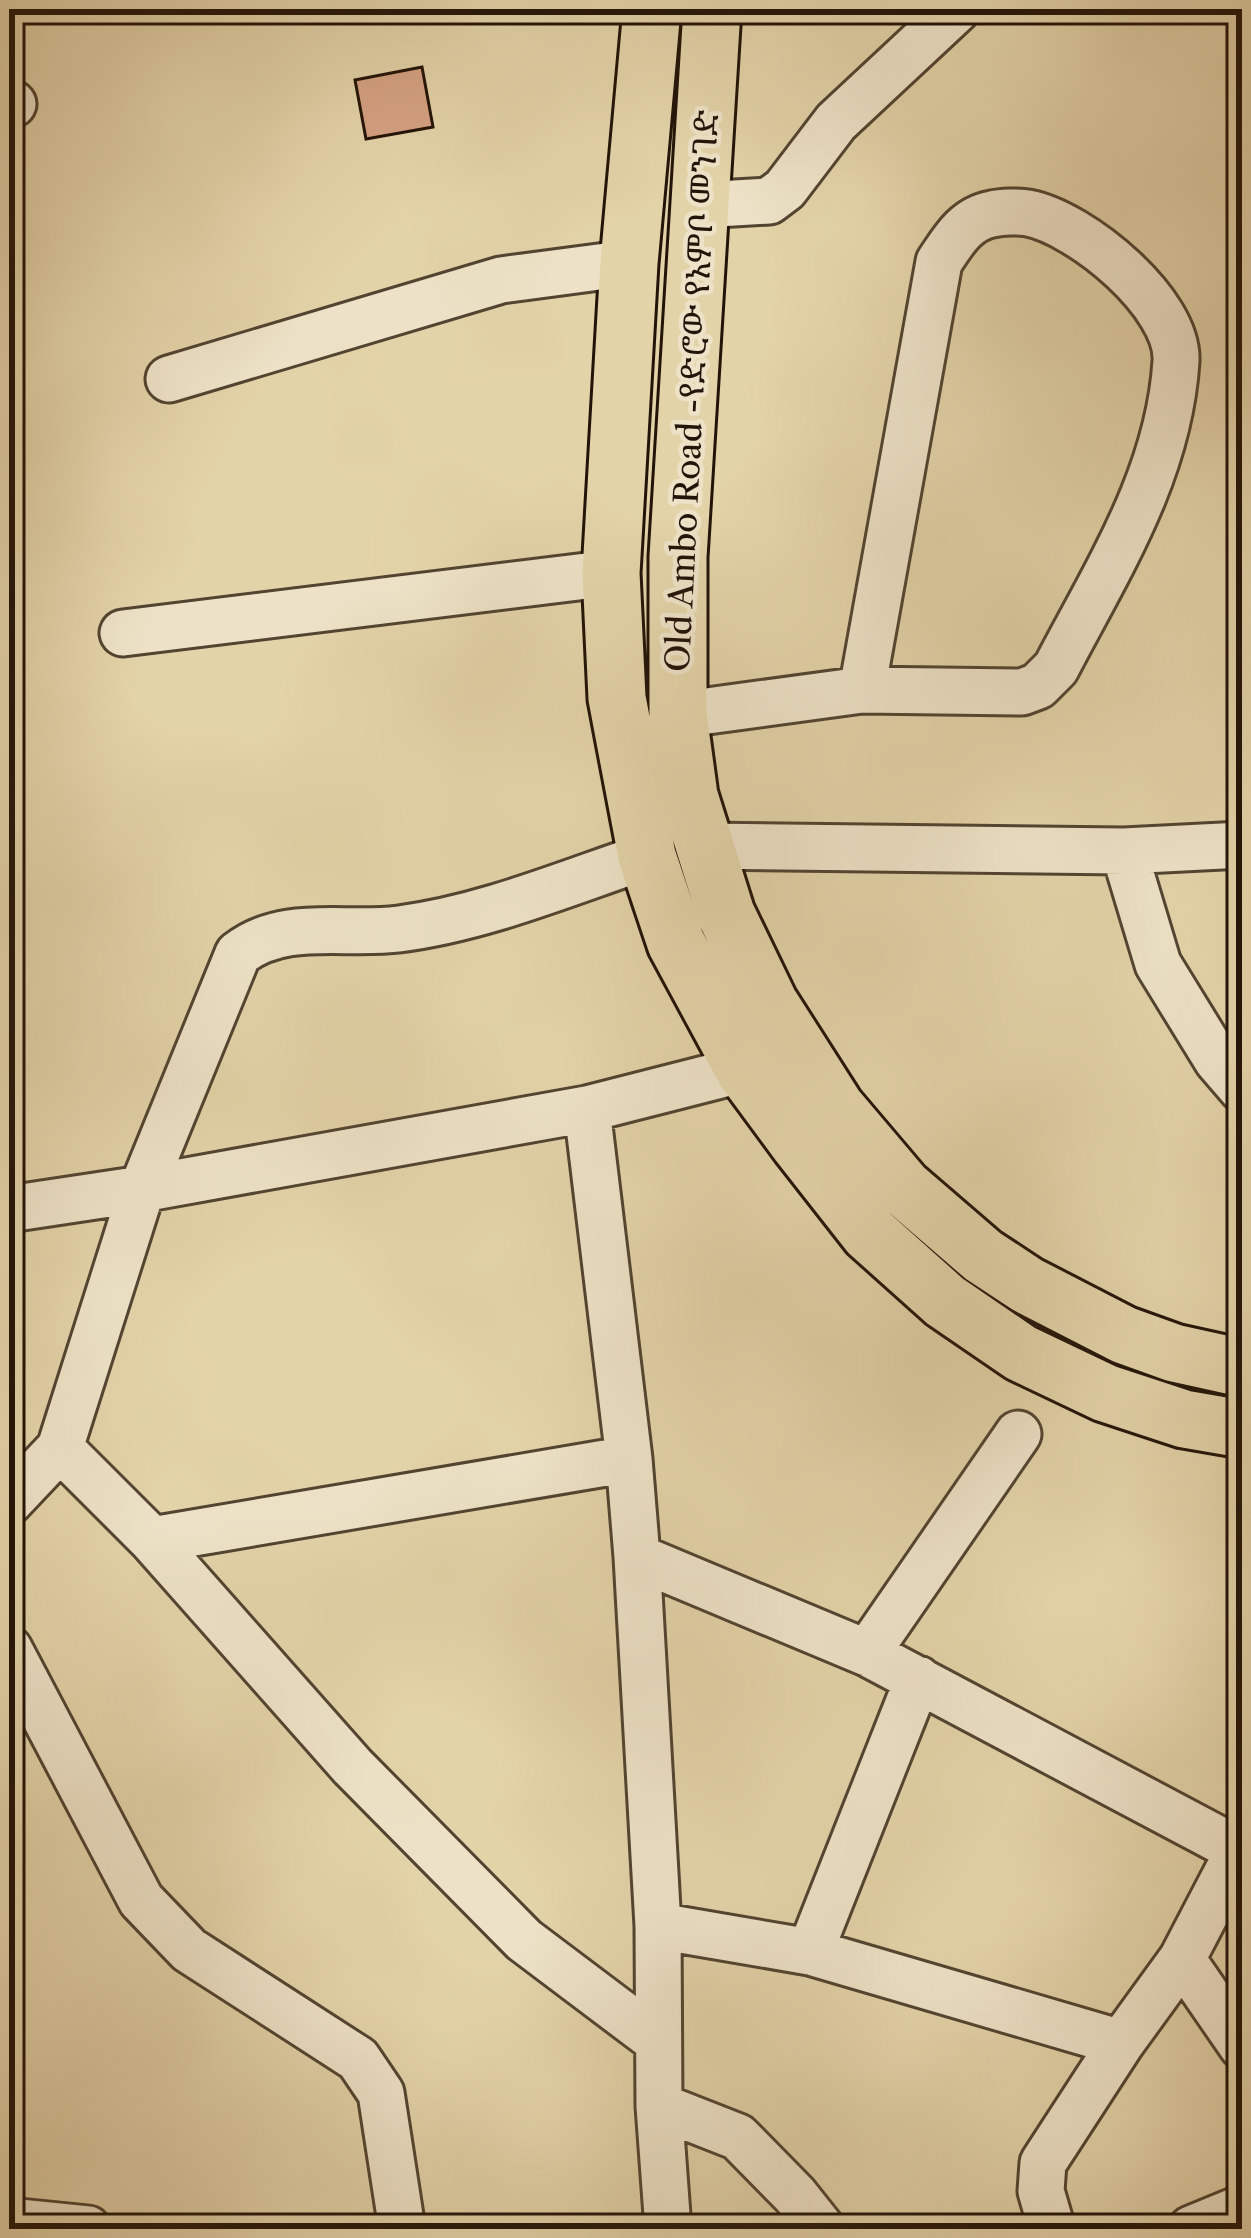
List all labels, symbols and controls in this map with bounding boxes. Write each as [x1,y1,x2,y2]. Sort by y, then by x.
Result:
street label: Old Ambo Road -የድሮው የአምቦ መንገድ [657,109,727,673]

